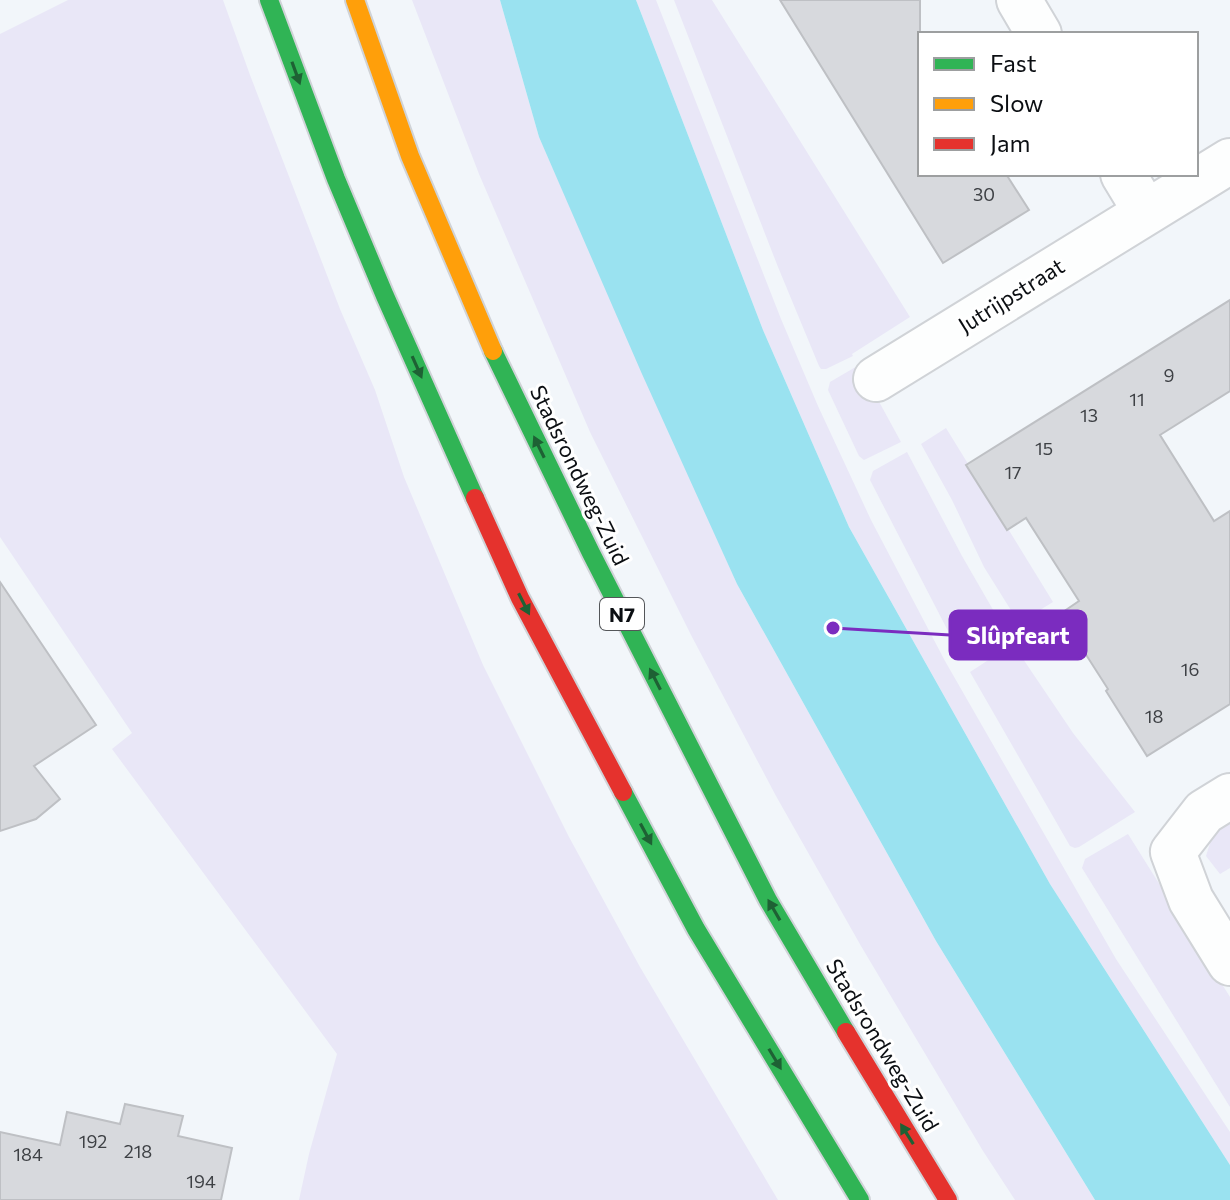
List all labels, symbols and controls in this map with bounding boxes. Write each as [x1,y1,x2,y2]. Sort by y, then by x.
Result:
legend [918,32,1198,176]
text: Fast [990,48,1037,77]
one-way arrow [290,61,303,85]
text: Slow [990,88,1043,117]
text: Jam [990,128,1030,157]
house number: 30 [973,183,995,205]
street label: Jutrijpstraat [953,252,1069,338]
one-way arrow [410,356,424,379]
house number: 9 [1164,364,1174,386]
street label: Stadsrondweg-Zuid [525,381,635,569]
house number: 11 [1129,388,1145,410]
house number: 13 [1080,404,1098,426]
one-way arrow [532,435,546,458]
house number: 15 [1035,437,1053,459]
house number: 17 [1004,461,1022,483]
one-way arrow [517,593,531,616]
road number: N7 [600,598,644,630]
callout: Slûpfeart [950,611,1086,659]
text: Slûpfeart [966,620,1070,649]
house number: 16 [1181,658,1199,680]
one-way arrow [649,668,662,691]
house number: 18 [1145,705,1163,727]
one-way arrow [638,823,652,845]
one-way arrow [767,899,781,922]
street label: Stadsrondweg-Zuid [821,954,945,1136]
one-way arrow [768,1048,782,1070]
one-way arrow [901,1123,915,1145]
house number: 192 [79,1130,107,1152]
house number: 218 [124,1140,152,1162]
house number: 184 [13,1143,43,1165]
house number: 194 [186,1170,216,1192]

